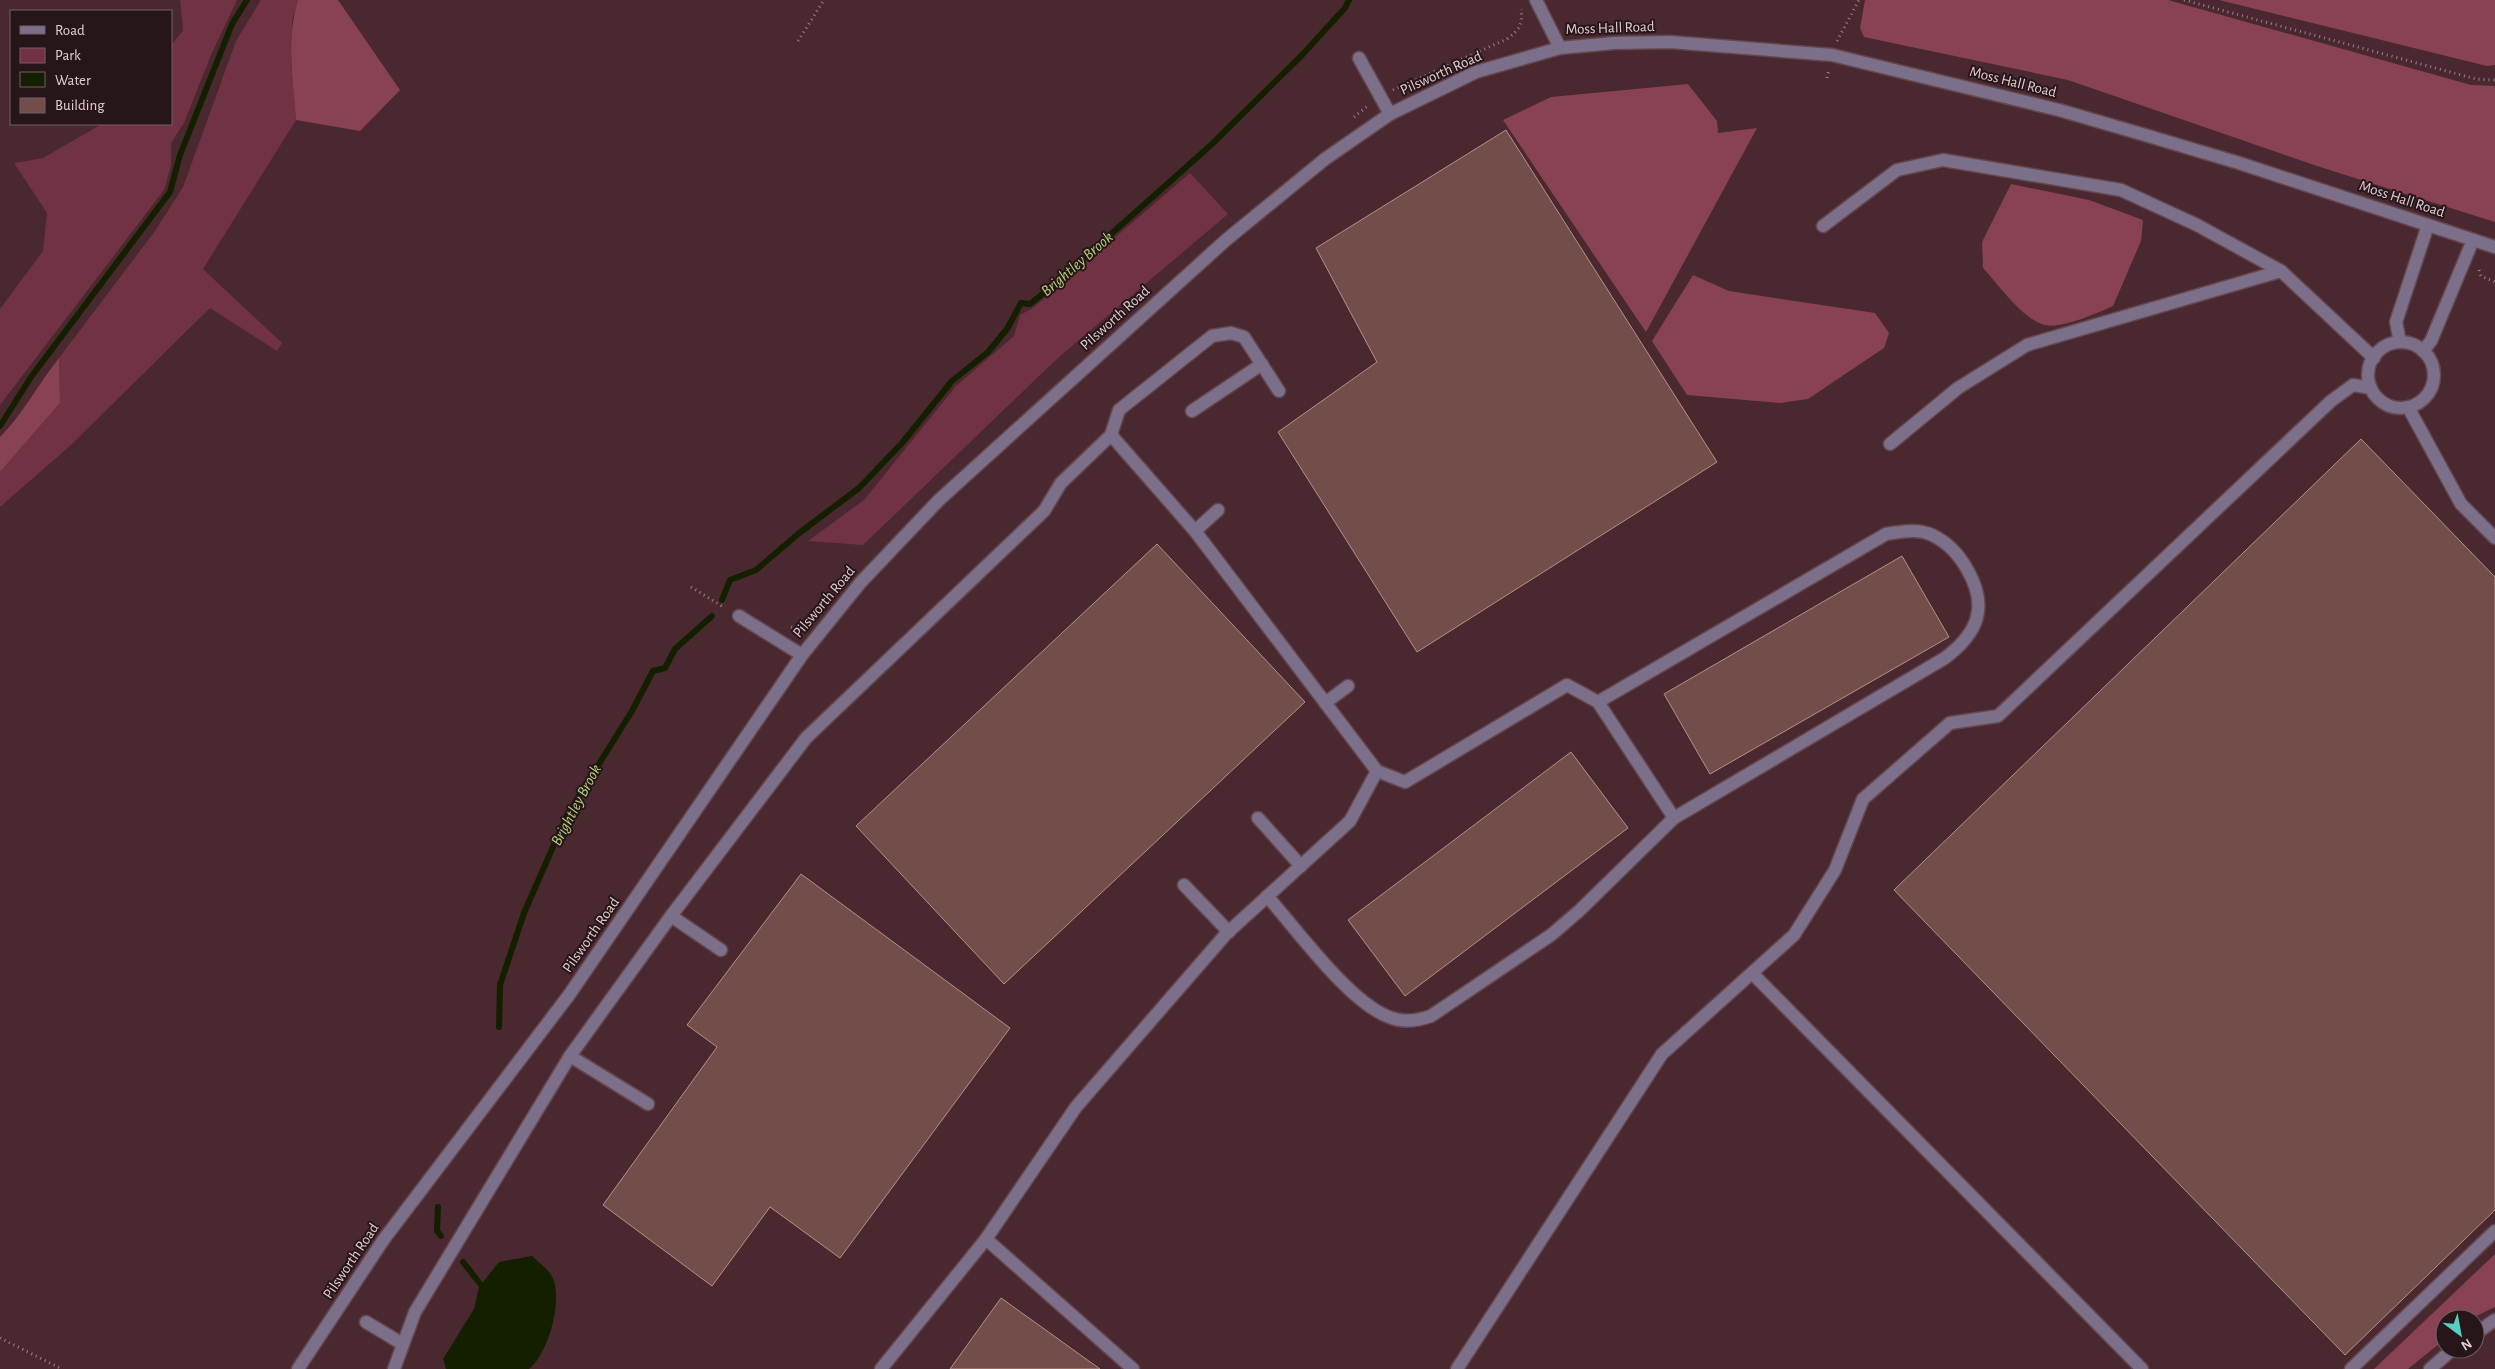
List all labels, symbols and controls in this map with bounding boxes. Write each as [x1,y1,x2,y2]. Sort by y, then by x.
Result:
legend [10,10,172,125]
street label: Moss Hall Road [1565,19,1655,37]
text: Road [55,23,85,38]
text: Park [55,48,81,63]
street label: Pilsworth Road [1398,48,1484,98]
street label: Moss Hall Road [1968,64,2058,100]
text: Water [55,73,91,88]
text: Building [55,98,105,113]
street label: Moss Hall Road [2357,178,2447,220]
water label: Brightley Brook [1038,229,1116,299]
street label: Pilsworth Road [1077,283,1153,353]
street label: Pilsworth Road [790,563,858,640]
water label: Brightley Brook [548,762,604,848]
street label: Pilsworth Road [560,895,622,975]
street label: Pilsworth Road [320,1220,382,1301]
north arrow [2435,1309,2485,1359]
text: N [2459,1336,2474,1353]

